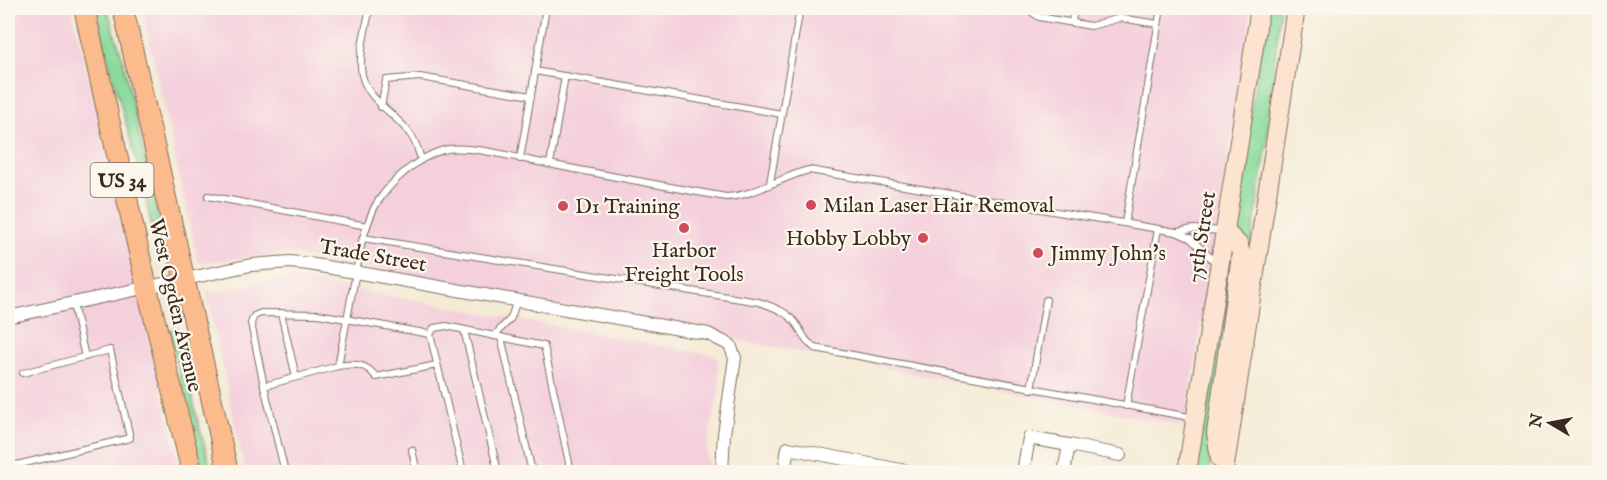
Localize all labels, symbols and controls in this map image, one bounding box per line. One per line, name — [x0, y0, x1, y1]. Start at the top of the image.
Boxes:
road number: US 34 — [90, 163, 154, 197]
street label: 75th Street — [1182, 189, 1223, 285]
place label: Milan Laser Hair Removal — [823, 193, 1054, 220]
place label: D1 Training — [575, 194, 680, 221]
marker: Milan Laser Hair Removal — [804, 198, 818, 212]
marker: D1 Training — [556, 199, 570, 213]
street label: West Ogden Avenue — [141, 216, 208, 395]
marker: Harbor Freight Tools — [677, 221, 691, 235]
place label: Hobby Lobby — [786, 226, 912, 253]
marker: Hobby Lobby — [916, 231, 930, 245]
street label: Trade Street — [317, 234, 428, 279]
place label: Harbor Freight Tools — [624, 238, 744, 289]
place label: Jimmy John's — [1048, 241, 1166, 268]
marker: Jimmy John's — [1031, 246, 1045, 260]
north arrow — [1520, 393, 1580, 453]
text: N — [1526, 412, 1548, 430]

